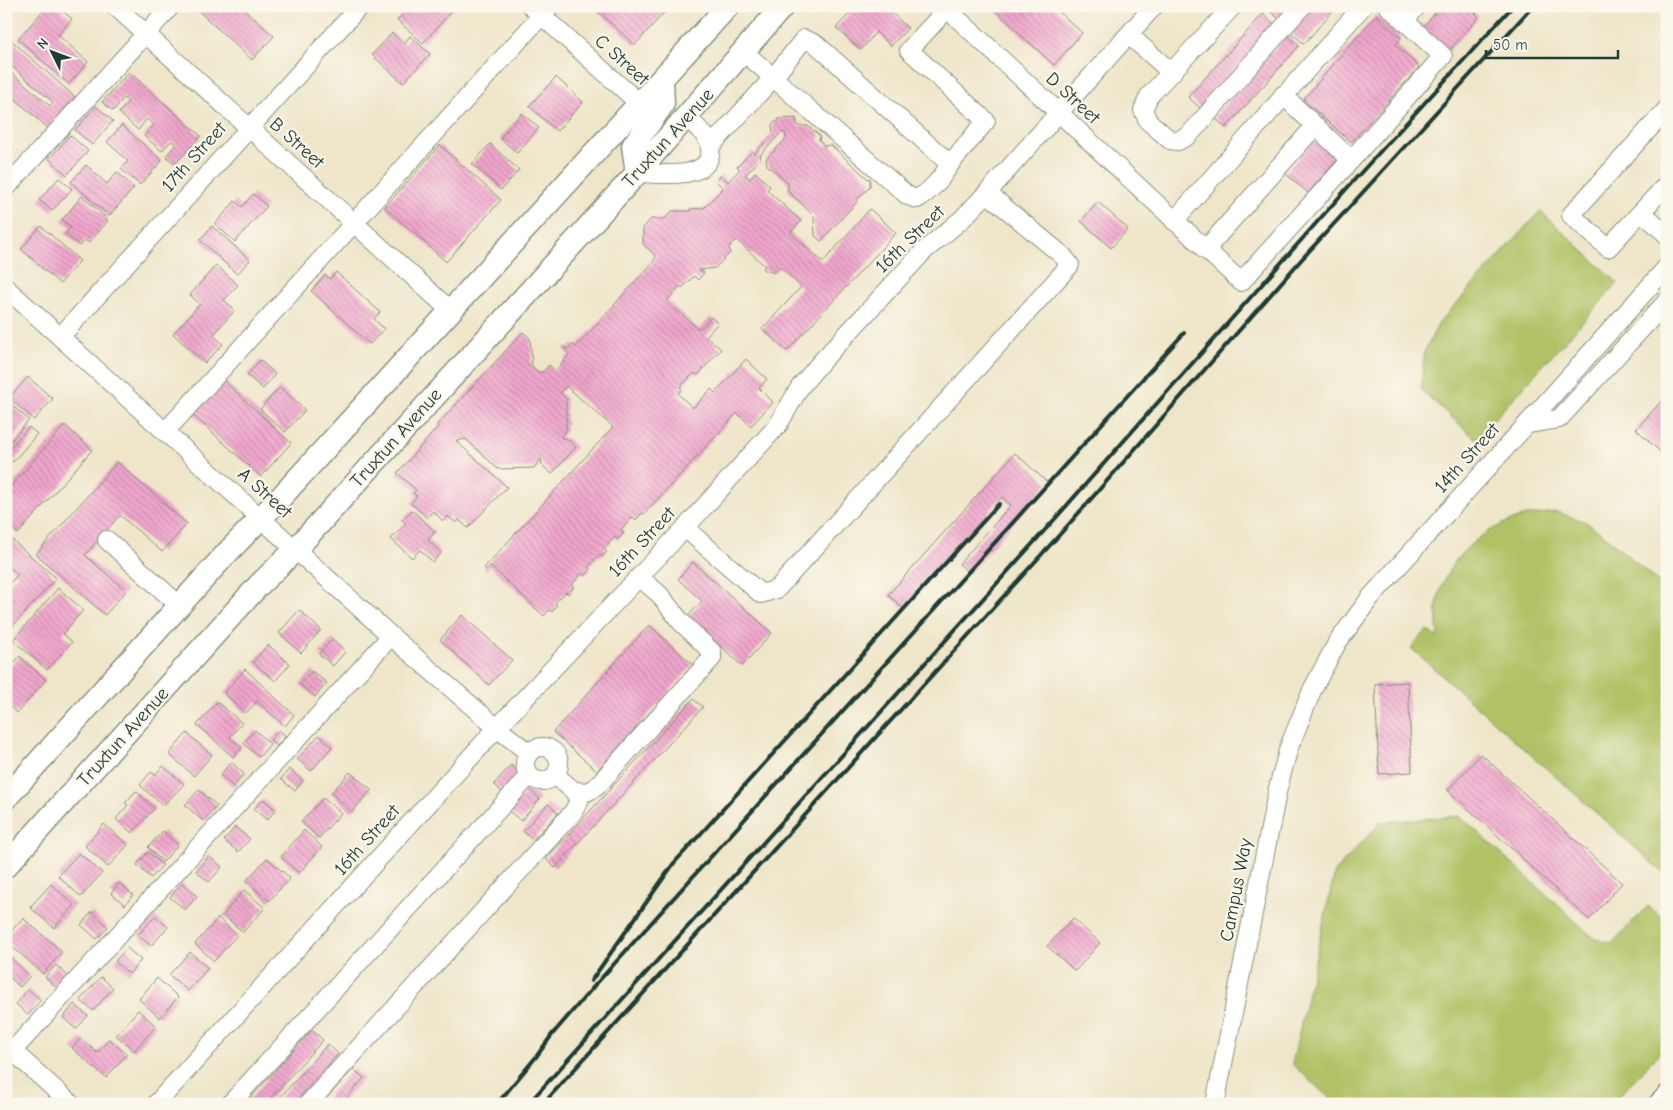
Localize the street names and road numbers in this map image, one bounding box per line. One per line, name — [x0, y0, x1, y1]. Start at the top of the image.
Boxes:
street label: C Street — [590, 30, 654, 90]
street label: D Street — [1041, 67, 1105, 129]
street label: Truxtun Avenue — [618, 84, 718, 192]
street label: B Street — [265, 113, 329, 174]
street label: 17th Street — [157, 117, 231, 196]
street label: 16th Street — [871, 200, 949, 277]
street label: Truxtun Avenue — [346, 384, 446, 492]
street label: 14th Street — [1430, 418, 1504, 497]
street label: A Street — [233, 463, 297, 523]
street label: 16th Street — [604, 502, 680, 581]
street label: Truxtun Avenue — [73, 683, 173, 791]
street label: 16th Street — [330, 800, 405, 880]
street label: Campus Way — [1215, 836, 1257, 943]

